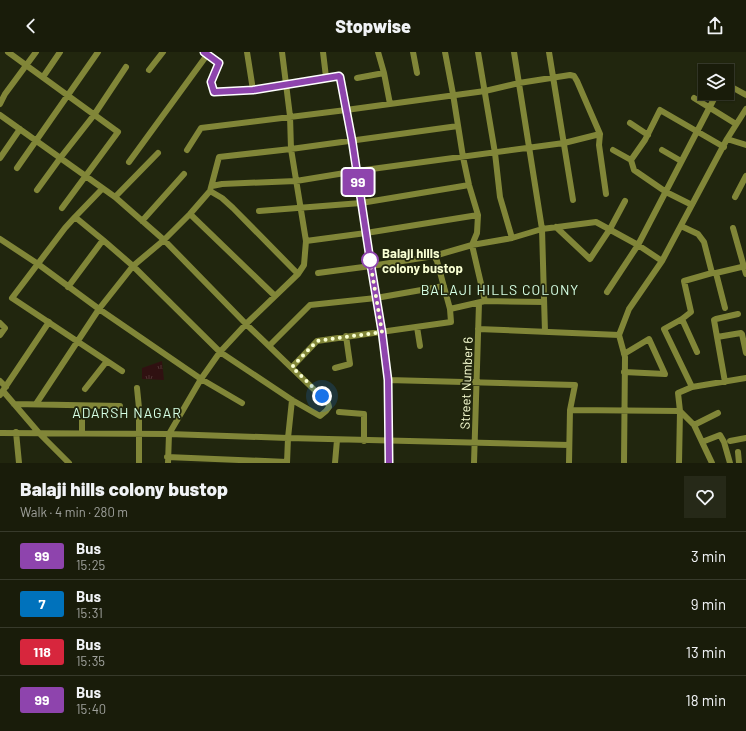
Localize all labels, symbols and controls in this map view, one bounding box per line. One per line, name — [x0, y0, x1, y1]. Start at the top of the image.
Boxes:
icon: back — [20, 15, 42, 37]
text: Stopwise — [335, 15, 411, 37]
icon: share — [704, 15, 726, 37]
map controls — [698, 64, 734, 100]
button: layers — [698, 64, 734, 100]
line badge: 99 — [340, 169, 376, 195]
text: 99 — [351, 173, 365, 190]
place label: Balaji hills colony bustop — [382, 245, 463, 276]
marker: Balaji hills colony bustop — [361, 251, 379, 269]
district label: BALAJI HILLS COLONY — [421, 281, 579, 298]
street label: Street Number 6 — [456, 336, 476, 430]
your location — [312, 386, 332, 406]
district label: ADARSH NAGAR — [72, 404, 182, 421]
button: heart — [684, 476, 726, 518]
text: Balaji hills colony bustop — [20, 477, 228, 500]
text: Walk · 4 min · 280 m — [20, 504, 128, 520]
text: Bus — [76, 539, 101, 557]
text: 99 — [35, 547, 49, 564]
text: 3 min — [691, 547, 726, 565]
text: 15:25 — [76, 557, 105, 573]
text: Bus — [76, 587, 101, 605]
text: 7 — [39, 595, 45, 612]
text: 9 min — [691, 595, 726, 613]
text: 15:31 — [76, 605, 103, 621]
text: Bus — [76, 635, 101, 653]
text: 118 — [33, 643, 51, 660]
text: 13 min — [686, 643, 726, 661]
text: 15:35 — [76, 653, 105, 669]
text: Bus — [76, 683, 101, 701]
text: 99 — [35, 691, 49, 708]
text: 18 min — [686, 691, 726, 709]
text: 15:40 — [76, 701, 106, 717]

